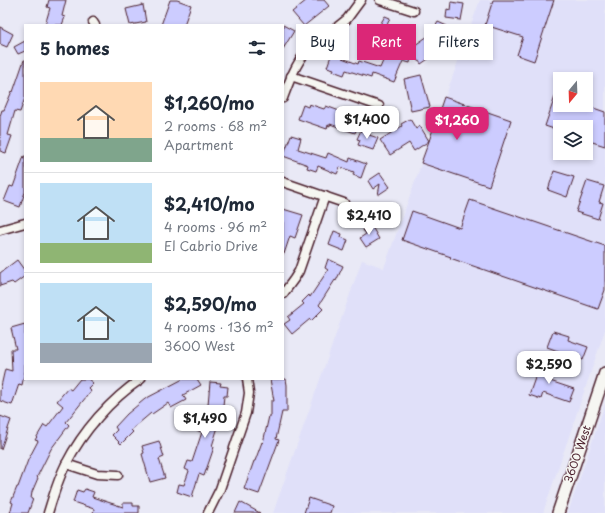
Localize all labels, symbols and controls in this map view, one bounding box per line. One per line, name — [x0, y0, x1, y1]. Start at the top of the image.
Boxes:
chip: Buy — [296, 24, 349, 60]
chip: Rent — [357, 24, 416, 60]
chip: Filters — [424, 24, 493, 60]
text: 5 homes — [40, 35, 110, 61]
icon: filters — [246, 37, 268, 59]
north arrow — [553, 72, 593, 112]
map controls — [553, 72, 593, 160]
text: $1,260/mo — [164, 90, 254, 116]
icon: home — [72, 98, 120, 146]
pin: $1,400 — [334, 106, 400, 140]
pin: $1,260 — [424, 107, 490, 141]
text: $1,400 — [344, 109, 390, 128]
text: $1,260 — [435, 110, 479, 129]
text: 2 rooms · 68 m² — [164, 116, 267, 135]
button: layers — [553, 120, 593, 160]
text: Apartment — [164, 135, 233, 154]
text: $2,410/mo — [164, 191, 255, 217]
icon: home — [72, 199, 120, 247]
pin: $2,410 — [336, 202, 402, 236]
text: $2,410 — [347, 205, 391, 224]
text: 4 rooms · 96 m² — [164, 217, 267, 236]
text: El Cabrio Drive — [164, 236, 258, 255]
text: $2,590/mo — [164, 291, 256, 317]
icon: home — [72, 299, 120, 347]
text: 4 rooms · 136 m² — [164, 317, 274, 336]
text: 3600 West — [164, 336, 235, 355]
pin: $2,590 — [516, 351, 582, 385]
text: $2,590 — [526, 354, 572, 373]
pin: $1,490 — [172, 405, 238, 439]
text: $1,490 — [183, 408, 227, 427]
street label: 3600 West — [559, 422, 595, 485]

